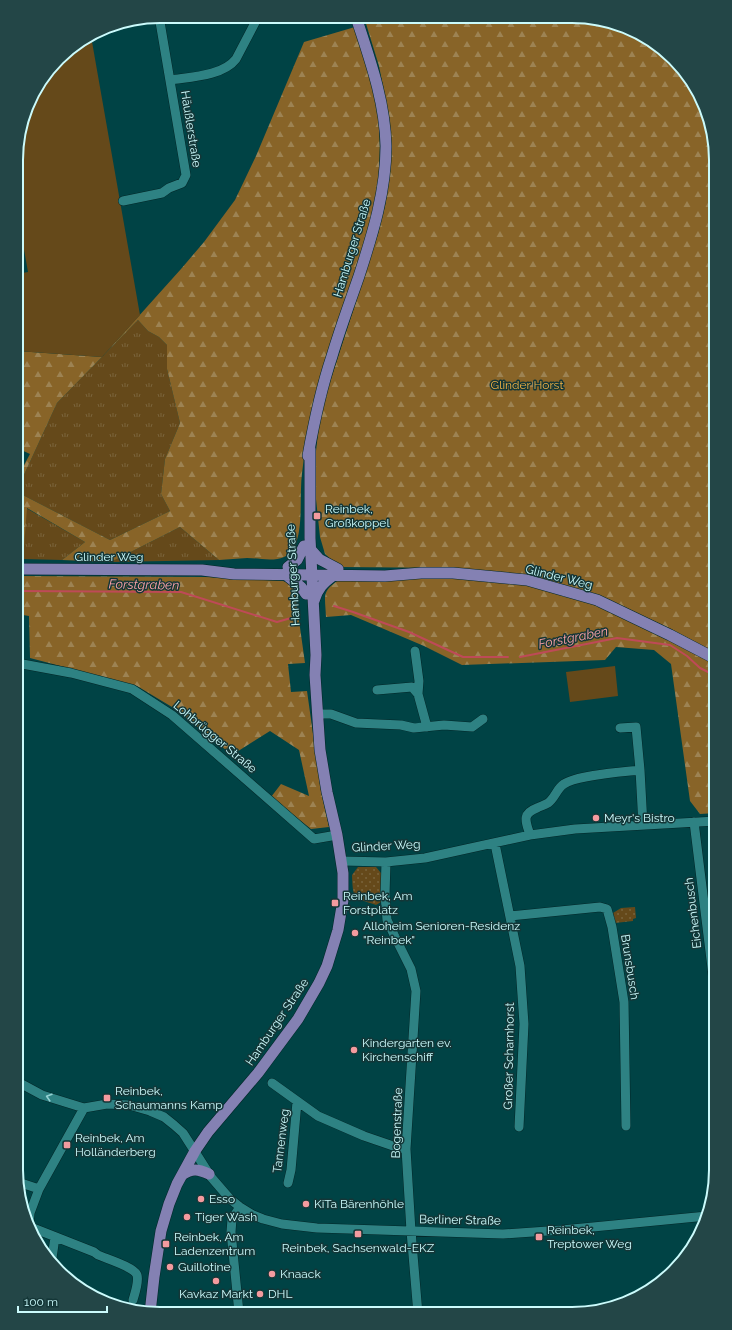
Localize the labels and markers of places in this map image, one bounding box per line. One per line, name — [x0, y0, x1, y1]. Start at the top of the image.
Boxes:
place label: Reinbek, Großkoppel — [325, 502, 390, 530]
marker: Reinbek, Großkoppel — [312, 511, 322, 521]
place label: Meyr's Bistro — [604, 811, 675, 825]
marker: Meyr's Bistro — [591, 813, 601, 823]
place label: Reinbek, Am Forstplatz — [343, 889, 413, 917]
marker: Reinbek, Am Forstplatz — [330, 898, 340, 908]
place label: Alloheim Senioren-Residenz "Reinbek" — [363, 919, 520, 947]
marker: Alloheim Senioren-Residenz "Reinbek" — [350, 928, 360, 938]
place label: Kindergarten ev. Kirchenschiff — [362, 1036, 452, 1064]
marker: Kindergarten ev. Kirchenschiff — [349, 1045, 359, 1055]
place label: Reinbek, Schaumanns Kamp — [115, 1084, 223, 1112]
marker: Reinbek, Schaumanns Kamp — [102, 1093, 112, 1103]
place label: Reinbek, Am Holländerberg — [75, 1131, 156, 1159]
marker: Reinbek, Am Holländerberg — [62, 1140, 72, 1150]
place label: Esso — [209, 1192, 235, 1206]
marker: Esso — [196, 1194, 206, 1204]
place label: KiTa Bärenhöhle — [314, 1197, 404, 1211]
marker: KiTa Bärenhöhle — [301, 1199, 311, 1209]
place label: Tiger Wash — [195, 1210, 257, 1224]
marker: Tiger Wash — [182, 1212, 192, 1222]
place label: Reinbek, Treptower Weg — [547, 1223, 632, 1251]
marker: Reinbek, Sachsenwald-EKZ — [353, 1229, 363, 1239]
place label: Reinbek, Am Ladenzentrum — [174, 1230, 255, 1258]
marker: Reinbek, Treptower Weg — [534, 1232, 544, 1242]
marker: Reinbek, Am Ladenzentrum — [161, 1239, 171, 1249]
place label: Reinbek, Sachsenwald-EKZ — [282, 1241, 435, 1255]
place label: Guillotine — [178, 1260, 231, 1274]
marker: Guillotine — [165, 1262, 175, 1272]
place label: Knaack — [280, 1267, 321, 1281]
marker: Knaack — [267, 1269, 277, 1279]
marker: Kavkaz Markt — [211, 1276, 221, 1286]
place label: Kavkaz Markt — [179, 1287, 253, 1301]
place label: DHL — [268, 1287, 292, 1301]
marker: DHL — [255, 1289, 265, 1299]

